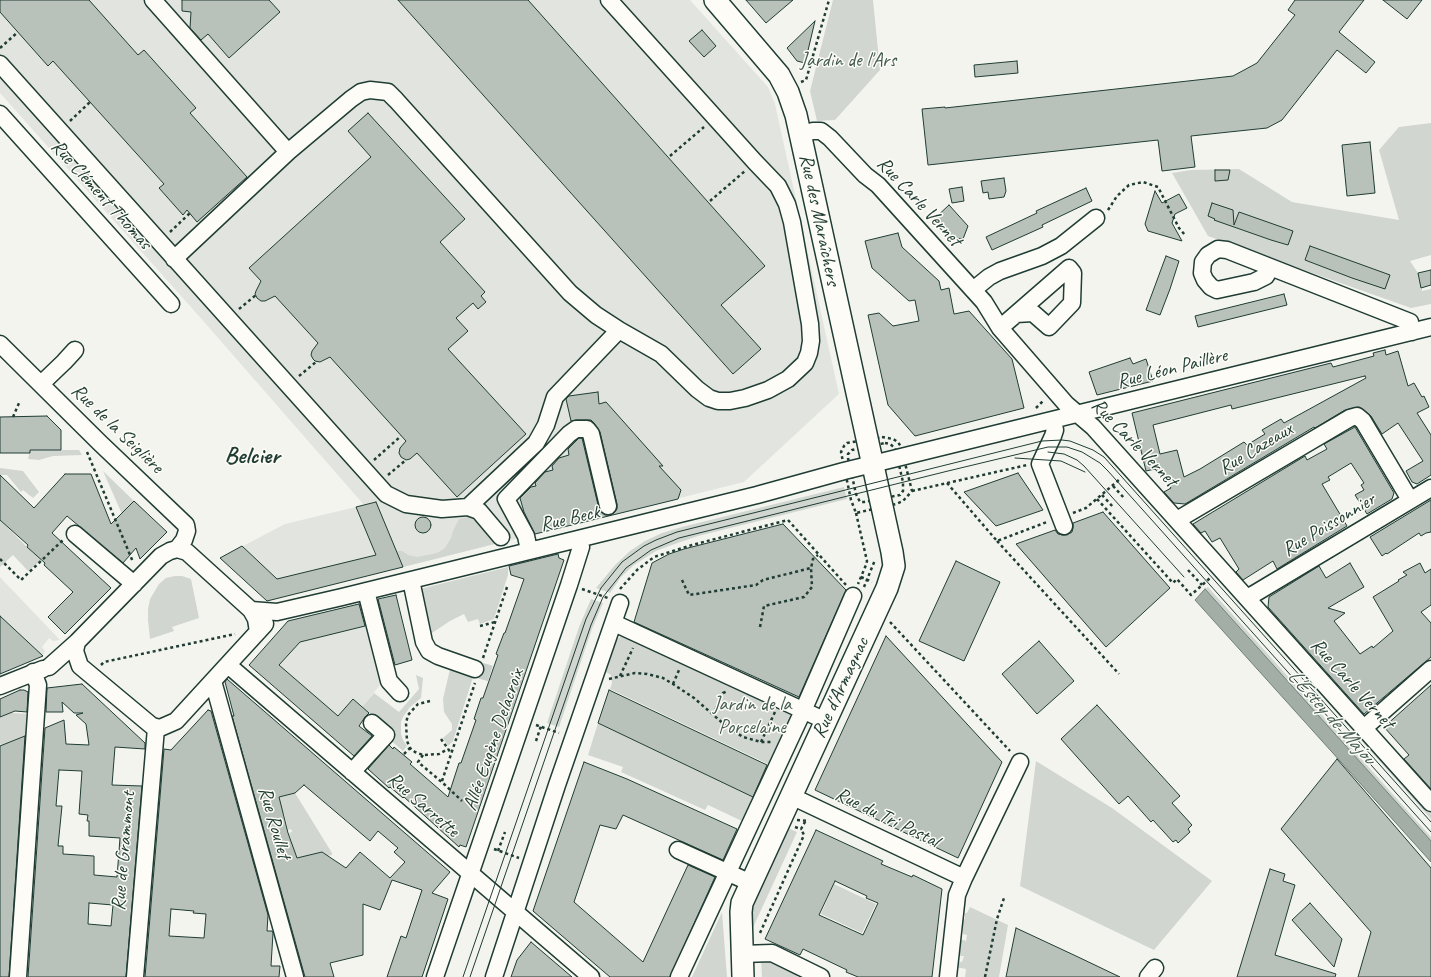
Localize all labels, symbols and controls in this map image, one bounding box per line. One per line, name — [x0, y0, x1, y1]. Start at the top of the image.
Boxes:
park label: Jardin de l'Ars — [800, 49, 896, 73]
street label: Rue Clément Thomas — [45, 135, 157, 255]
street label: Rue des Maraîchers — [793, 152, 845, 288]
street label: Rue Carle Vernet — [871, 152, 967, 252]
street label: Rue Léon Paillère — [1114, 344, 1230, 394]
street label: Rue de la Seiglière — [66, 379, 168, 479]
street label: Rue Carle Vernet — [1086, 394, 1182, 492]
street label: Rue Cazeaux — [1215, 418, 1297, 480]
district label: Belcier — [224, 443, 280, 471]
street label: Rue Poissonnier — [1278, 488, 1380, 562]
street label: Rue Beck — [538, 501, 602, 537]
street label: Rue d'Armagnac — [807, 634, 875, 742]
street label: Rue Carle Vernet — [1305, 634, 1399, 734]
water label: L'Estey de Majou — [1282, 664, 1380, 770]
street label: Allée Eugène Delacroix — [459, 666, 529, 814]
park label: Jardin de la Porcelaine — [713, 693, 791, 740]
street label: Rue Sarrette — [382, 767, 464, 843]
street label: Rue du Tri Postal — [831, 782, 943, 854]
street label: Rue Roullet — [252, 784, 296, 862]
street label: Rue de Grammont — [107, 790, 141, 912]

